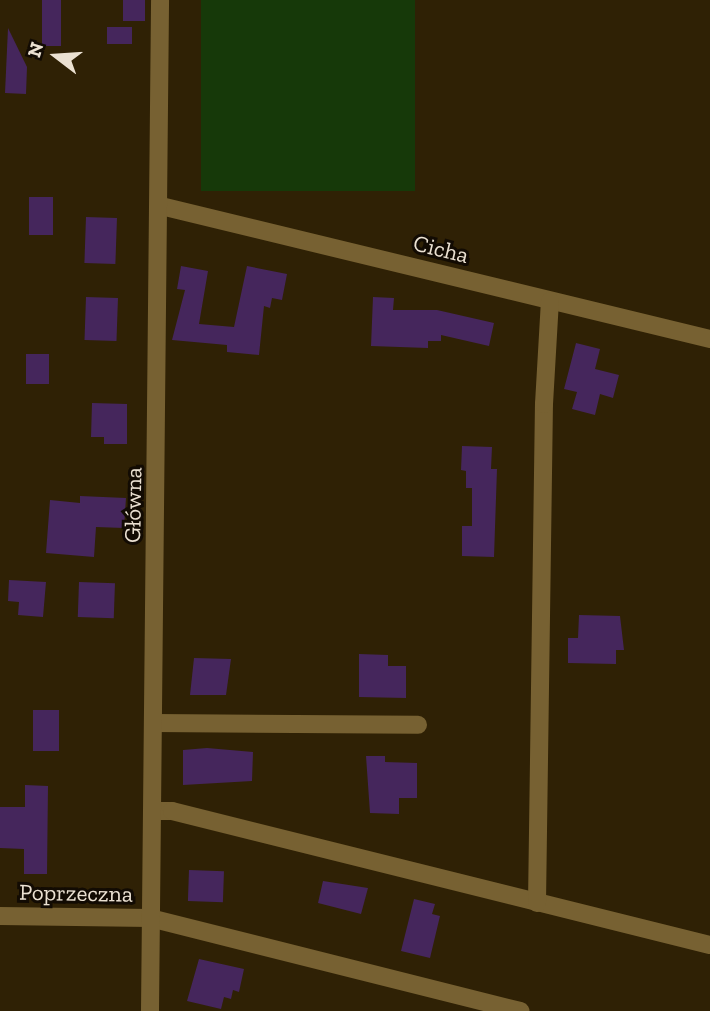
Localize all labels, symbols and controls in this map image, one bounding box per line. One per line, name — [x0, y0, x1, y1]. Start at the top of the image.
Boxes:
north arrow — [21, 21, 91, 91]
text: N — [22, 39, 49, 60]
street label: Cicha — [411, 229, 471, 269]
street label: Główna — [119, 467, 147, 543]
street label: Poprzeczna — [19, 878, 133, 908]

